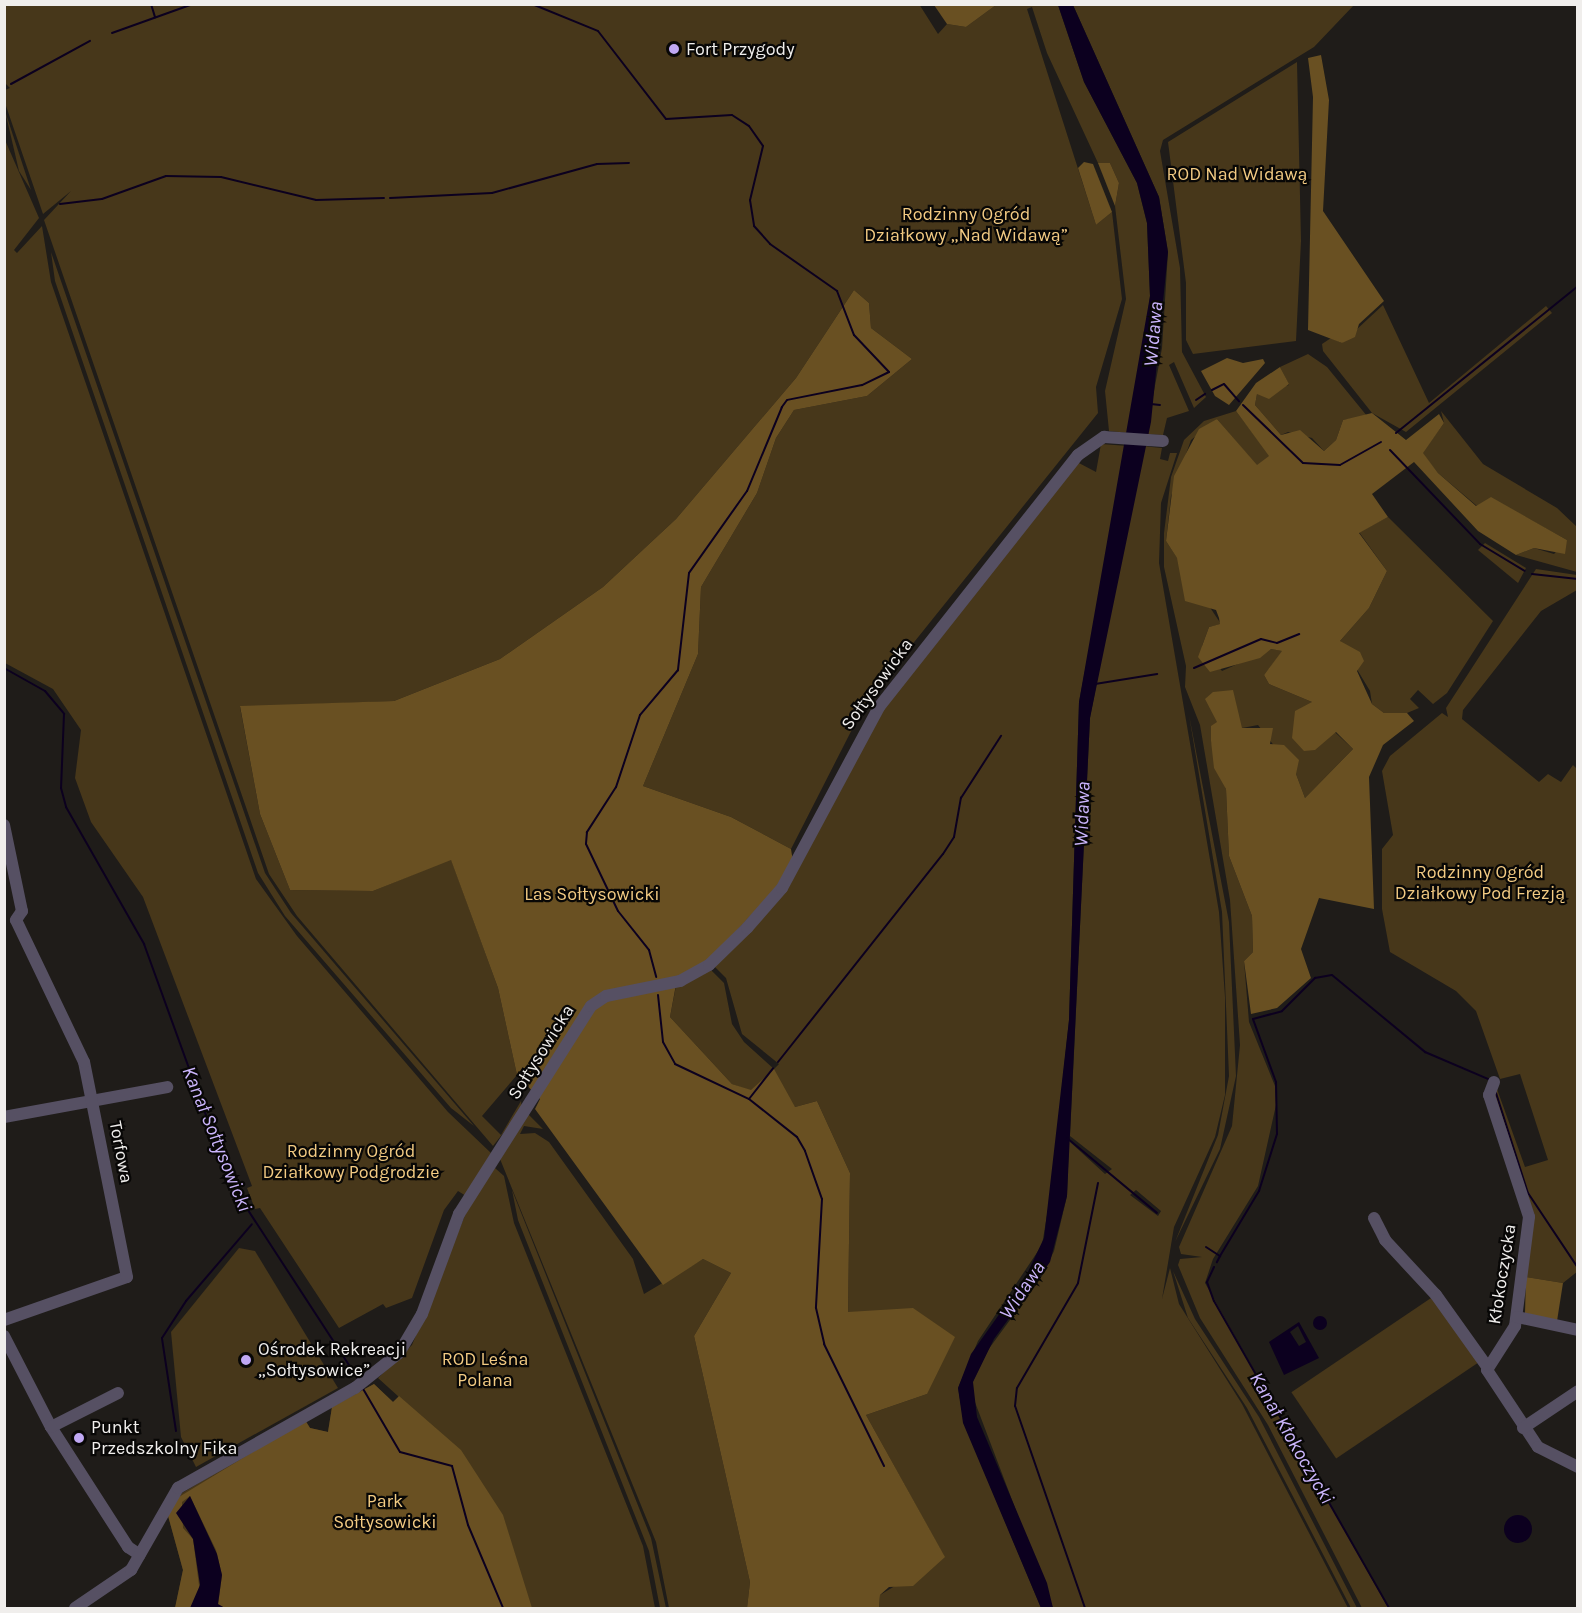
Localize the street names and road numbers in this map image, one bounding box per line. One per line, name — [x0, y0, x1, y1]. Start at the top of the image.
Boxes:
street label: Sołtysowicka — [837, 634, 917, 734]
street label: Sołtysowicka — [503, 1001, 579, 1103]
street label: Torfowa — [104, 1119, 138, 1185]
street label: Kłokoczycka — [1483, 1222, 1521, 1326]

